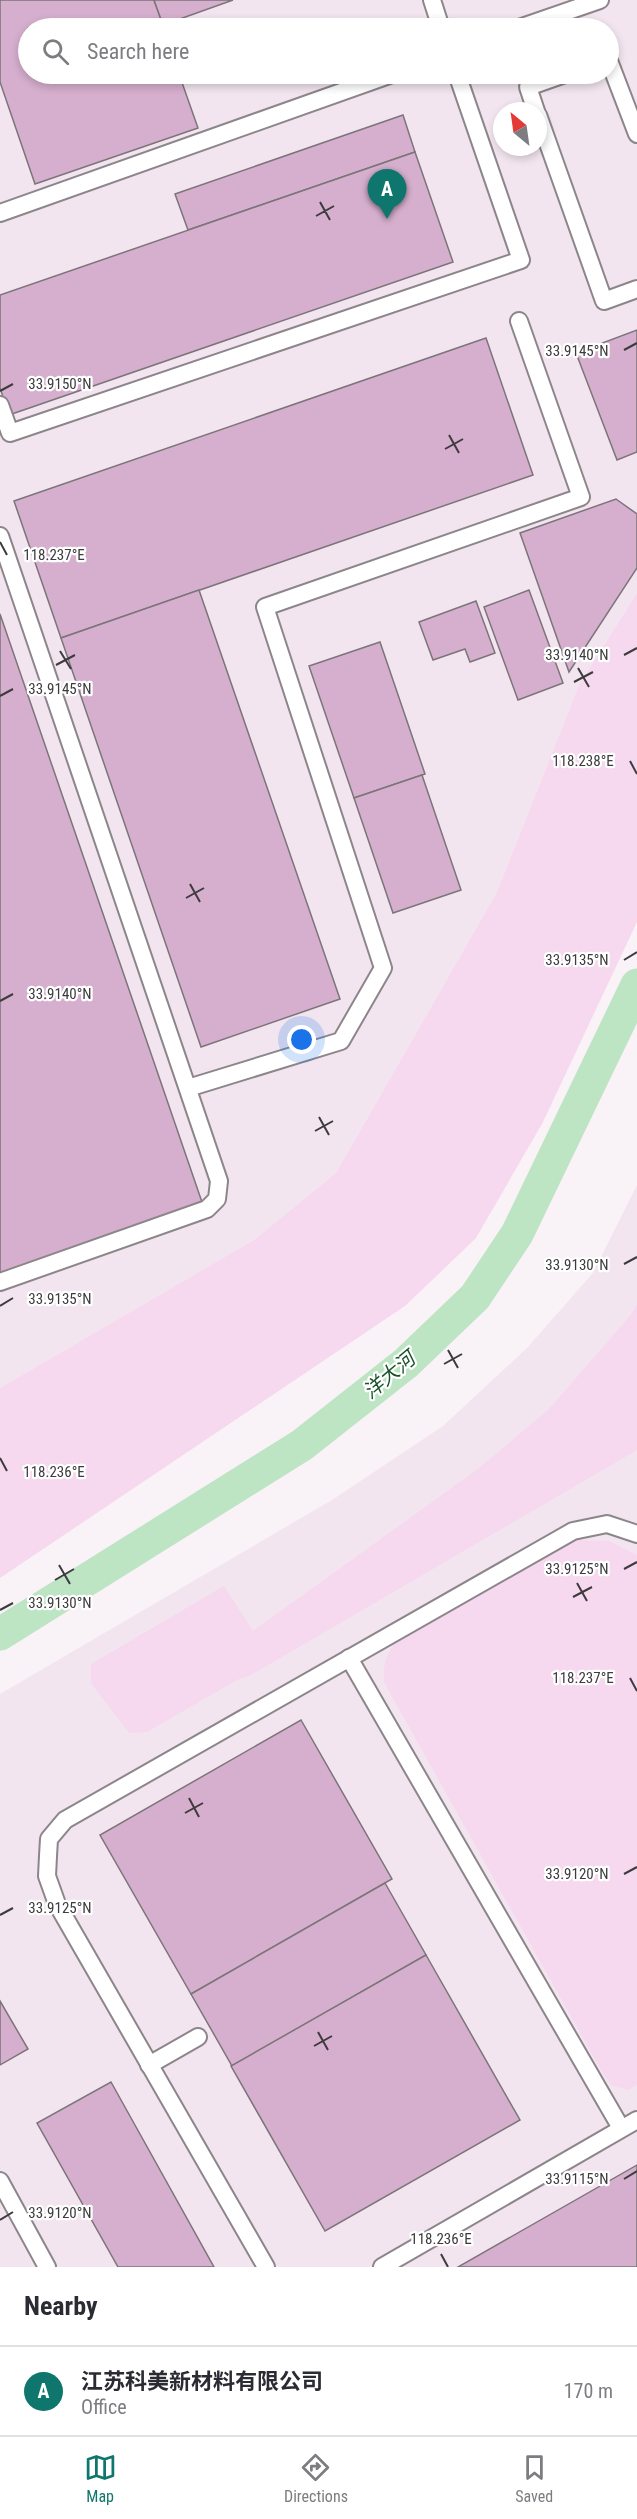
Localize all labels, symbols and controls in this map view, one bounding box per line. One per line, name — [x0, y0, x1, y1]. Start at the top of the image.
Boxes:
search box — [18, 18, 619, 84]
icon: search — [39, 35, 72, 68]
text: Search here — [87, 39, 189, 64]
north arrow — [493, 102, 547, 156]
pin: A — [368, 170, 406, 219]
text: 33.9145°N — [545, 342, 609, 360]
text: 33.9150°N — [28, 375, 92, 393]
text: 118.237°E — [23, 546, 85, 564]
text: 33.9140°N — [545, 646, 609, 664]
text: 33.9145°N — [28, 680, 92, 698]
text: 118.238°E — [552, 752, 614, 770]
text: 33.9135°N — [545, 951, 609, 969]
text: 33.9140°N — [28, 985, 92, 1003]
your location — [287, 1025, 316, 1054]
text: 33.9130°N — [545, 1256, 609, 1274]
text: 33.9135°N — [28, 1290, 92, 1308]
water label: 洋大河 — [358, 1344, 423, 1403]
text: 118.236°E — [23, 1463, 85, 1481]
text: 33.9125°N — [545, 1560, 609, 1578]
text: 33.9130°N — [28, 1594, 92, 1612]
text: 118.237°E — [552, 1669, 614, 1687]
text: 33.9120°N — [545, 1865, 609, 1883]
text: 33.9125°N — [28, 1899, 92, 1917]
text: 33.9115°N — [545, 2170, 609, 2188]
text: 33.9120°N — [28, 2204, 92, 2222]
text: 118.236°E — [410, 2230, 472, 2248]
text: Nearby — [24, 2291, 98, 2321]
text: 江苏科美新材料有限公司 — [81, 2369, 323, 2394]
text: A — [38, 2379, 49, 2403]
text: 170 m — [564, 2379, 613, 2403]
text: Office — [81, 2395, 127, 2419]
tab: Map — [84, 2451, 117, 2506]
tab: Directions — [284, 2451, 348, 2506]
tab: Saved — [515, 2451, 553, 2506]

